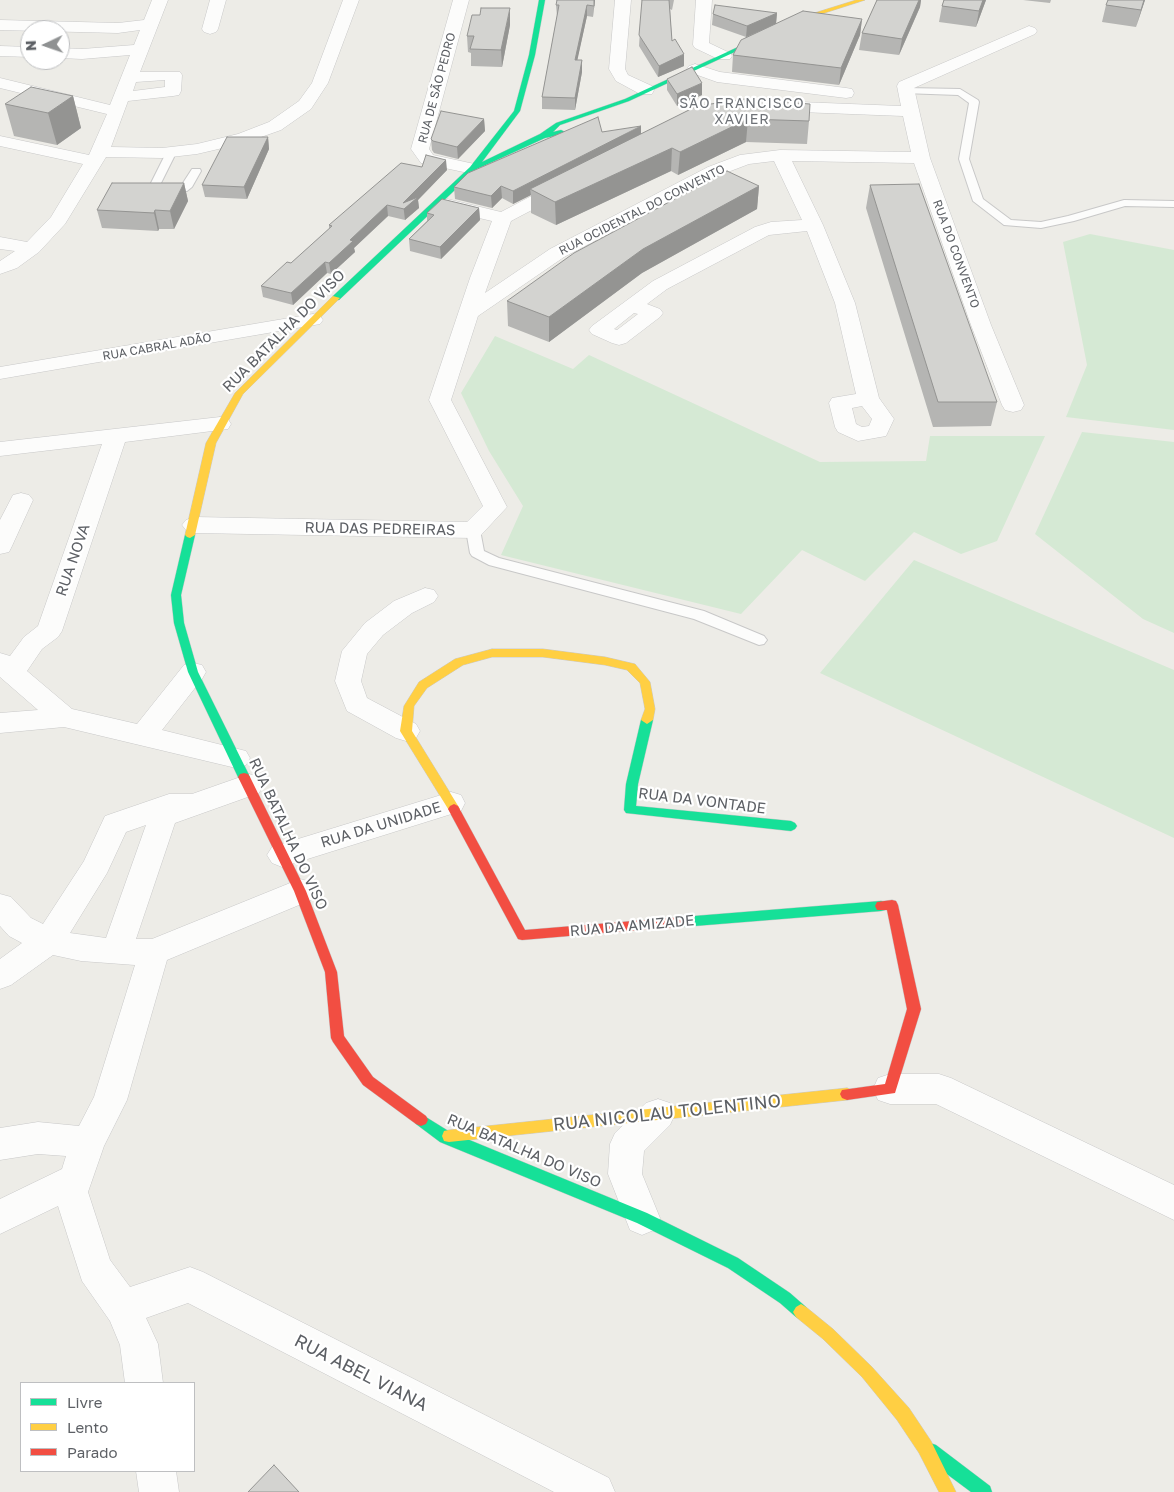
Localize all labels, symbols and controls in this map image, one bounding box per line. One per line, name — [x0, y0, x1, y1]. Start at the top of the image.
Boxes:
north arrow — [20, 20, 70, 70]
street label: RUA DE SÃO PEDRO — [415, 31, 459, 145]
text: N — [22, 40, 39, 52]
district label: SÃO FRANCISCO XAVIER — [678, 96, 806, 128]
street label: RUA OCIDENTAL DO CONVENTO — [557, 162, 727, 258]
street label: RUA DO CONVENTO — [930, 198, 982, 310]
street label: RUA BATALHA DO VISO — [219, 266, 349, 396]
street label: RUA CABRAL ADÃO — [101, 330, 213, 364]
street label: RUA DAS PEDREIRAS — [304, 519, 456, 539]
street label: RUA NOVA — [52, 521, 94, 599]
street label: RUA BATALHA DO VISO — [245, 755, 331, 913]
street label: RUA DA VONTADE — [637, 784, 767, 818]
street label: RUA DA UNIDADE — [318, 798, 444, 852]
street label: RUA DA AMIZADE — [569, 912, 695, 940]
street label: RUA NICOLAU TOLENTINO — [552, 1090, 782, 1136]
street label: RUA BATALHA DO VISO — [444, 1110, 604, 1192]
street label: RUA ABEL VIANA — [291, 1330, 431, 1416]
legend — [20, 1382, 195, 1472]
text: Livre — [67, 1393, 102, 1411]
text: Lento — [67, 1418, 108, 1436]
text: Parado — [67, 1443, 118, 1461]

